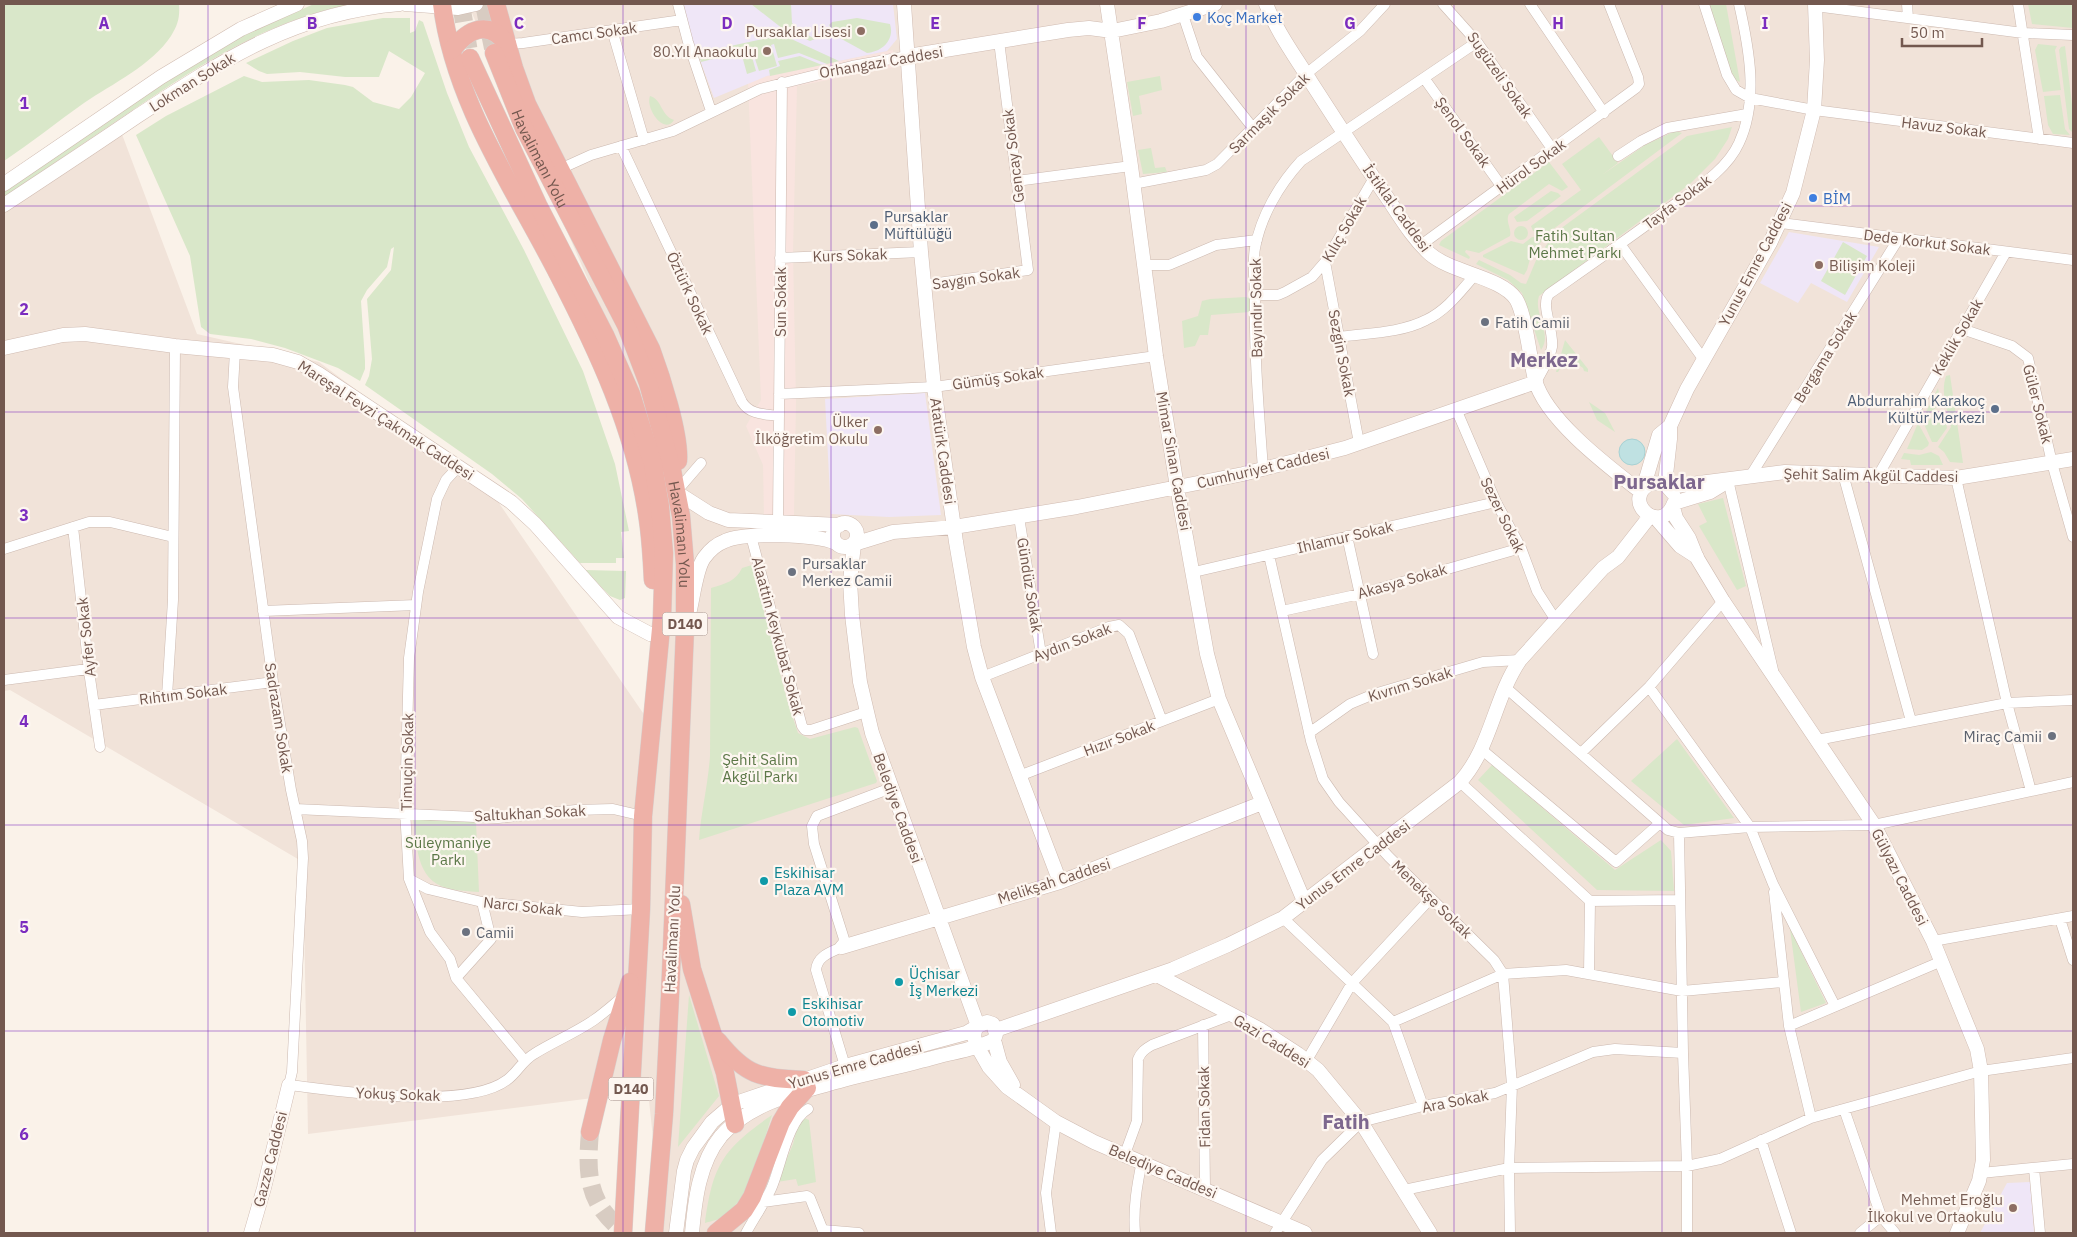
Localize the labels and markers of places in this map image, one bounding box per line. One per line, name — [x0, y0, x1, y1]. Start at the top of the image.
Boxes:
place label: Koç Market — [1207, 8, 1282, 27]
marker: Koç Market — [1191, 11, 1203, 23]
place label: Pursaklar Lisesi — [746, 22, 851, 41]
marker: Pursaklar Lisesi — [855, 25, 867, 37]
place label: 80.Yıl Anaokulu — [653, 42, 757, 61]
marker: 80.Yıl Anaokulu — [761, 45, 773, 57]
place label: BİM — [1823, 189, 1851, 208]
marker: BİM — [1807, 192, 1819, 204]
place label: Pursaklar Müftülüğü — [884, 207, 952, 243]
marker: Pursaklar Müftülüğü — [868, 219, 880, 231]
place label: Bilişim Koleji — [1829, 256, 1915, 275]
marker: Bilişim Koleji — [1813, 259, 1825, 271]
place label: Fatih Camii — [1495, 313, 1570, 332]
marker: Fatih Camii — [1479, 316, 1491, 328]
place label: Abdurrahim Karakoç Kültür Merkezi — [1847, 391, 1985, 427]
marker: Abdurrahim Karakoç Kültür Merkezi — [1989, 403, 2001, 415]
place label: Ülker İlköğretim Okulu — [755, 412, 868, 448]
marker: Ülker İlköğretim Okulu — [872, 424, 884, 436]
place label: Pursaklar Merkez Camii — [802, 554, 892, 590]
marker: Pursaklar Merkez Camii — [786, 566, 798, 578]
place label: Miraç Camii — [1964, 727, 2042, 746]
marker: Miraç Camii — [2046, 730, 2058, 742]
place label: Eskihisar Plaza AVM — [774, 863, 844, 899]
marker: Eskihisar Plaza AVM — [758, 875, 770, 887]
place label: Camii — [476, 923, 514, 942]
marker: Camii — [460, 926, 472, 938]
place label: Üçhisar İş Merkezi — [909, 964, 978, 1000]
marker: Üçhisar İş Merkezi — [893, 976, 905, 988]
place label: Eskihisar Otomotiv — [802, 994, 865, 1030]
marker: Eskihisar Otomotiv — [786, 1006, 798, 1018]
place label: Mehmet Eroğlu İlkokul ve Ortaokulu — [1867, 1190, 2003, 1226]
marker: Mehmet Eroğlu İlkokul ve Ortaokulu — [2007, 1202, 2019, 1214]

